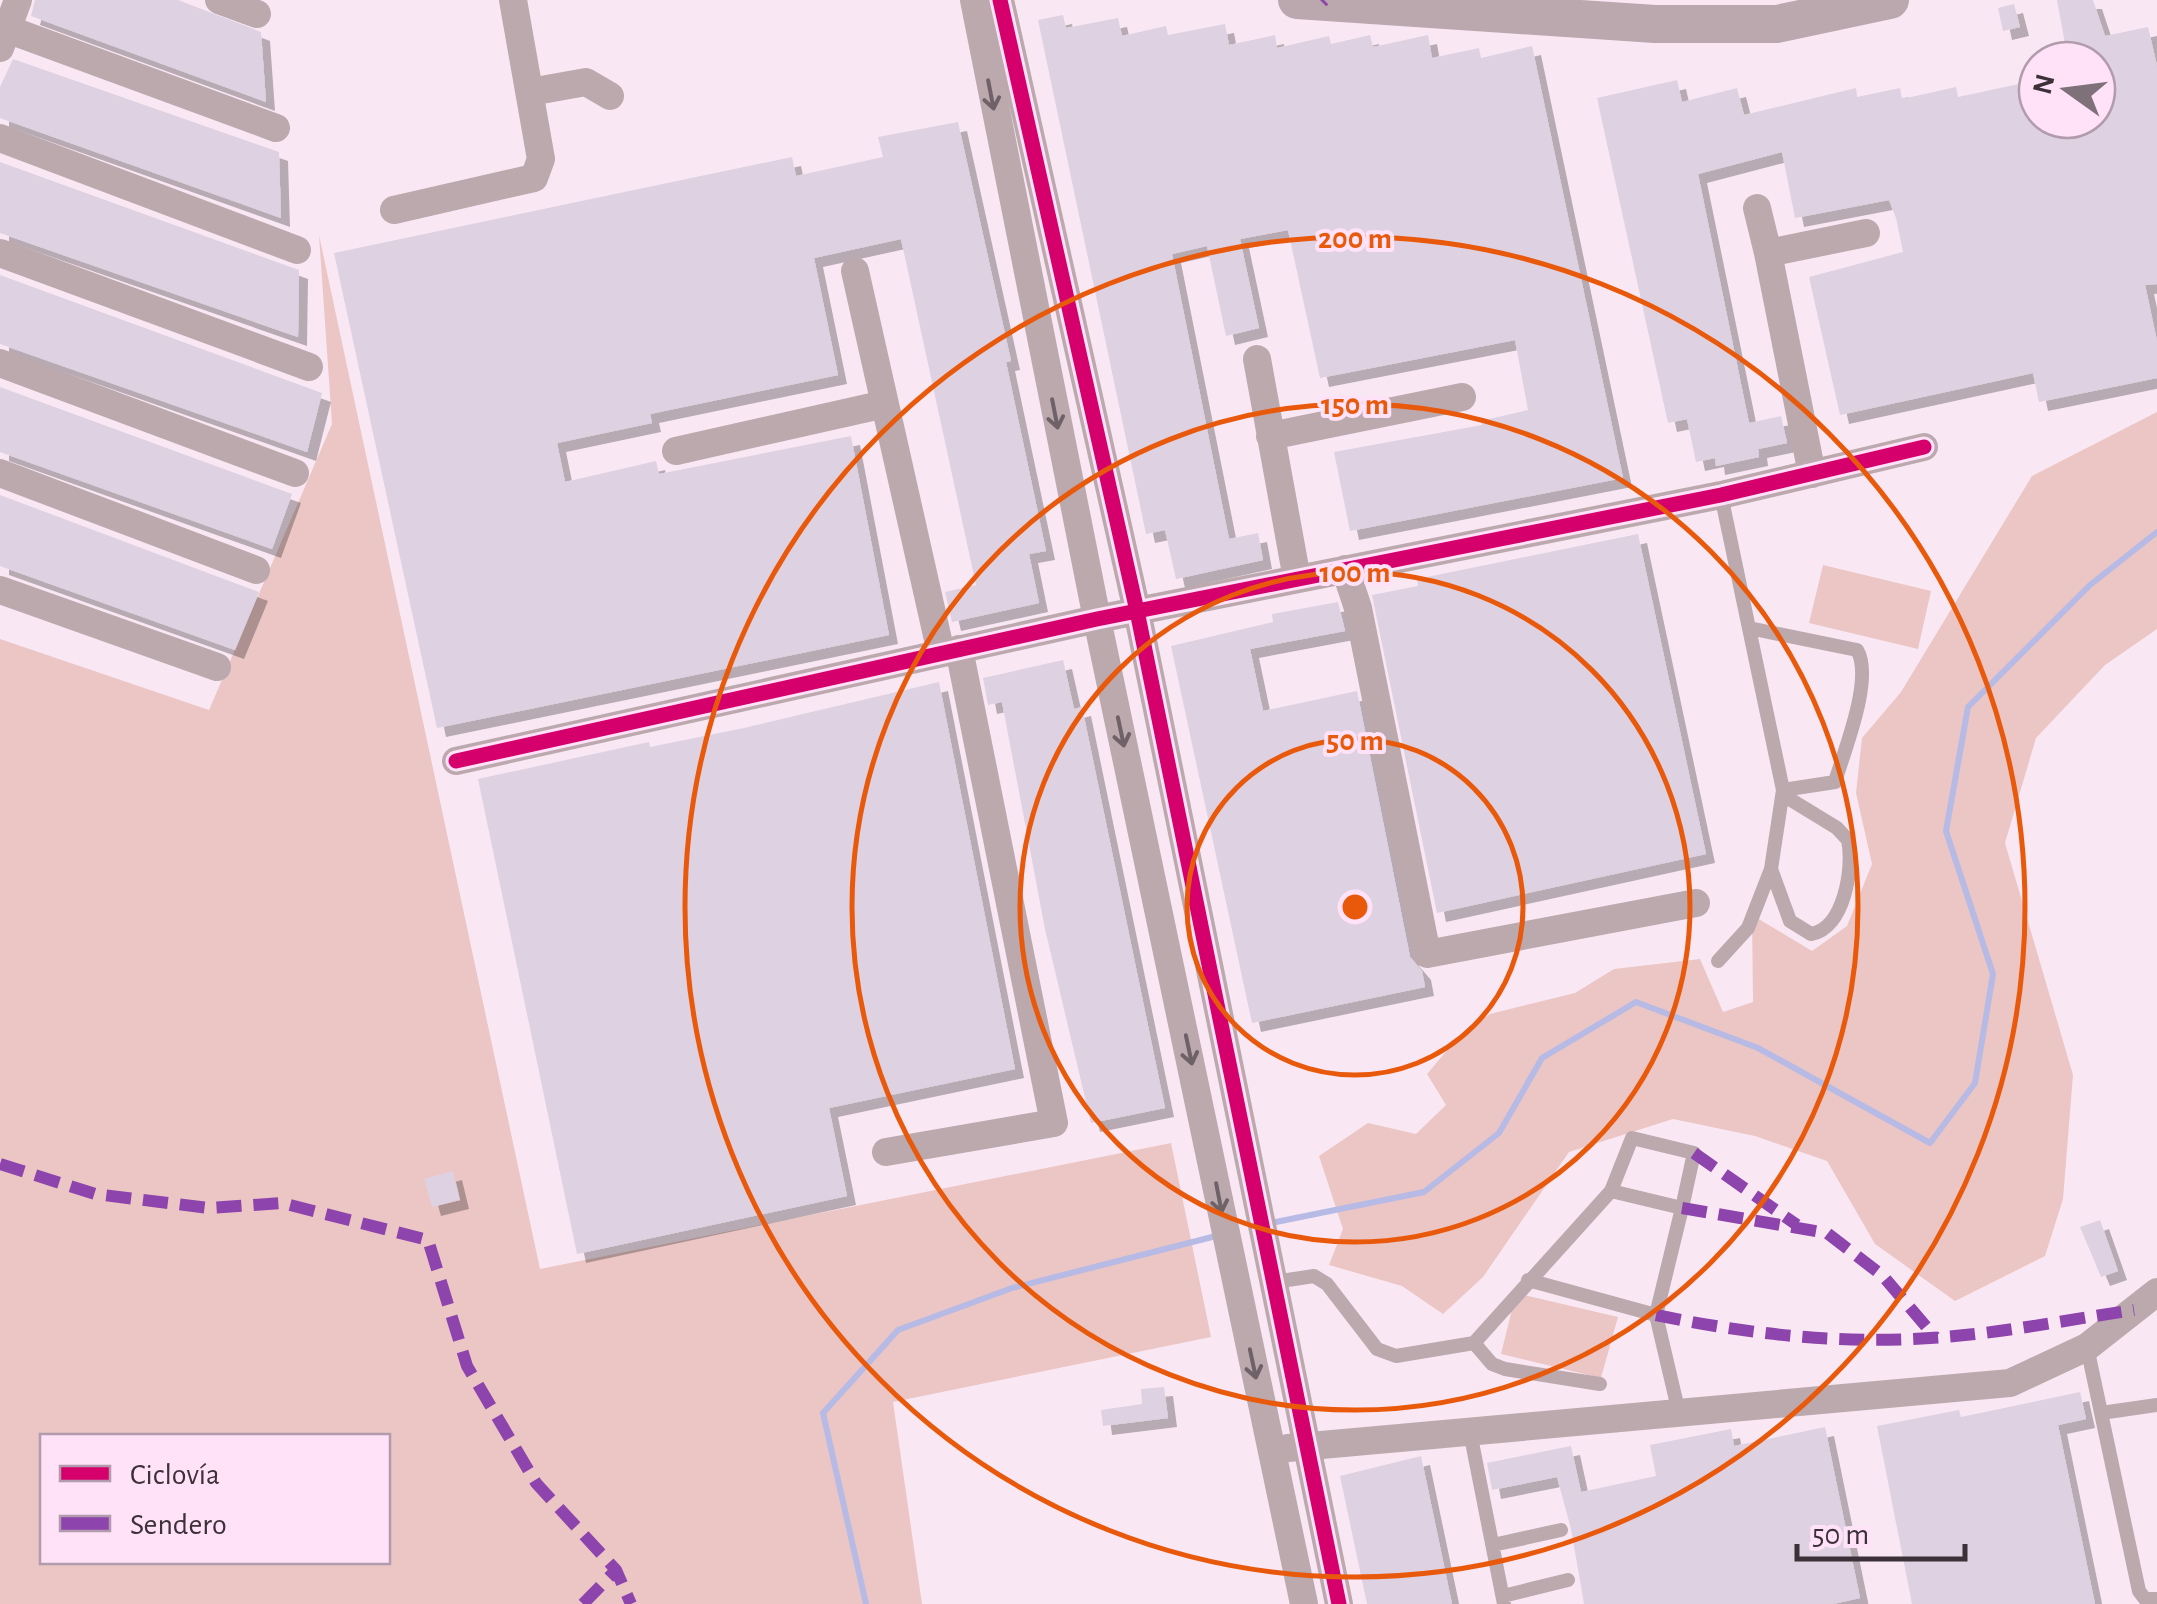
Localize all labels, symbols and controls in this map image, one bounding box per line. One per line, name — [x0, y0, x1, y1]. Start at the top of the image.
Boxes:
north arrow — [2017, 40, 2117, 140]
text: N — [2029, 72, 2061, 97]
one-way arrow — [983, 79, 1002, 111]
text: 200 m — [1318, 224, 1392, 254]
text: 150 m — [1321, 390, 1389, 420]
one-way arrow — [1047, 397, 1066, 429]
text: 100 m — [1320, 558, 1390, 588]
one-way arrow — [1113, 715, 1131, 747]
text: 50 m — [1326, 726, 1384, 756]
centre of rings — [1337, 889, 1373, 925]
one-way arrow — [1180, 1033, 1199, 1065]
one-way arrow — [1210, 1181, 1229, 1214]
one-way arrow — [1245, 1347, 1264, 1379]
legend — [40, 1434, 390, 1564]
text: Ciclovía — [130, 1460, 220, 1490]
scale bar — [1797, 1499, 1964, 1561]
text: Sendero — [130, 1510, 227, 1540]
text: 50 m — [1812, 1520, 1869, 1550]

